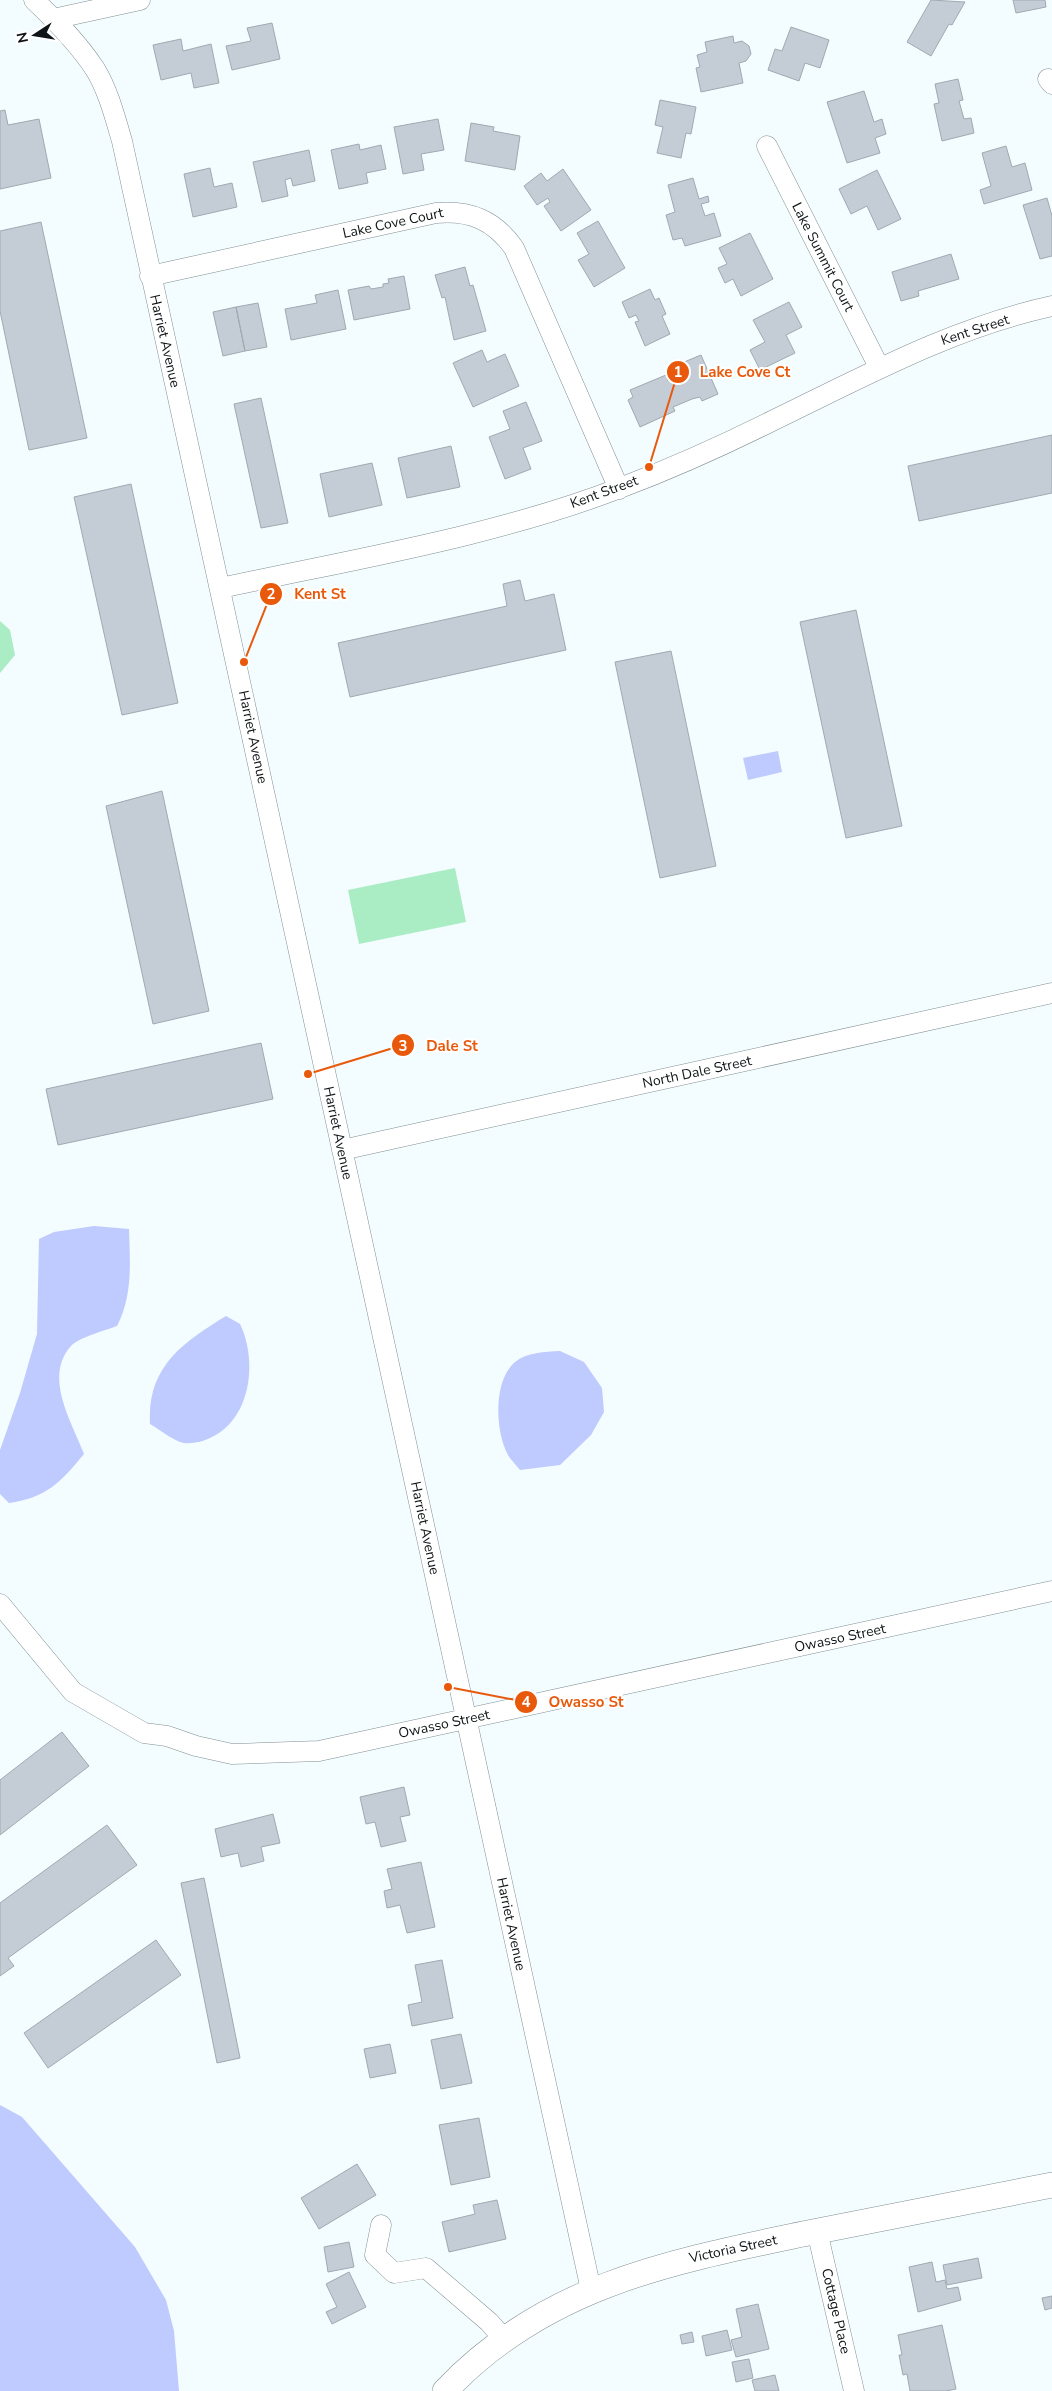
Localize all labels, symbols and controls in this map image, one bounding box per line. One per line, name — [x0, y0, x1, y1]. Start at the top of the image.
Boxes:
north arrow — [10, 10, 60, 60]
text: N — [12, 30, 33, 45]
street label: Lake Summit Court — [787, 199, 859, 315]
street label: Lake Cove Court — [341, 203, 445, 243]
street label: Harriet Avenue — [145, 293, 185, 389]
street label: Kent Street — [938, 310, 1012, 350]
callout: Lake Cove Ct — [665, 357, 800, 387]
text: 1 — [673, 362, 683, 382]
text: Lake Cove Ct — [700, 362, 790, 382]
street label: Kent Street — [568, 471, 641, 513]
callout: Kent St — [259, 579, 355, 609]
text: 2 — [266, 584, 276, 604]
text: Kent St — [294, 584, 346, 604]
street label: Harriet Avenue — [234, 689, 272, 785]
callout: Dale St — [391, 1030, 488, 1060]
text: 3 — [398, 1036, 408, 1056]
text: Dale St — [426, 1036, 478, 1056]
street label: North Dale Street — [641, 1051, 753, 1093]
street label: Harriet Avenue — [319, 1085, 357, 1181]
street label: Harriet Avenue — [406, 1480, 444, 1576]
street label: Owasso Street — [793, 1619, 887, 1657]
callout: Owasso St — [513, 1687, 633, 1717]
text: 4 — [521, 1692, 531, 1712]
text: Owasso St — [548, 1692, 624, 1712]
street label: Owasso Street — [397, 1705, 491, 1743]
street label: Harriet Avenue — [492, 1876, 530, 1972]
street label: Victoria Street — [686, 2230, 779, 2268]
street label: Cottage Place — [817, 2266, 855, 2356]

